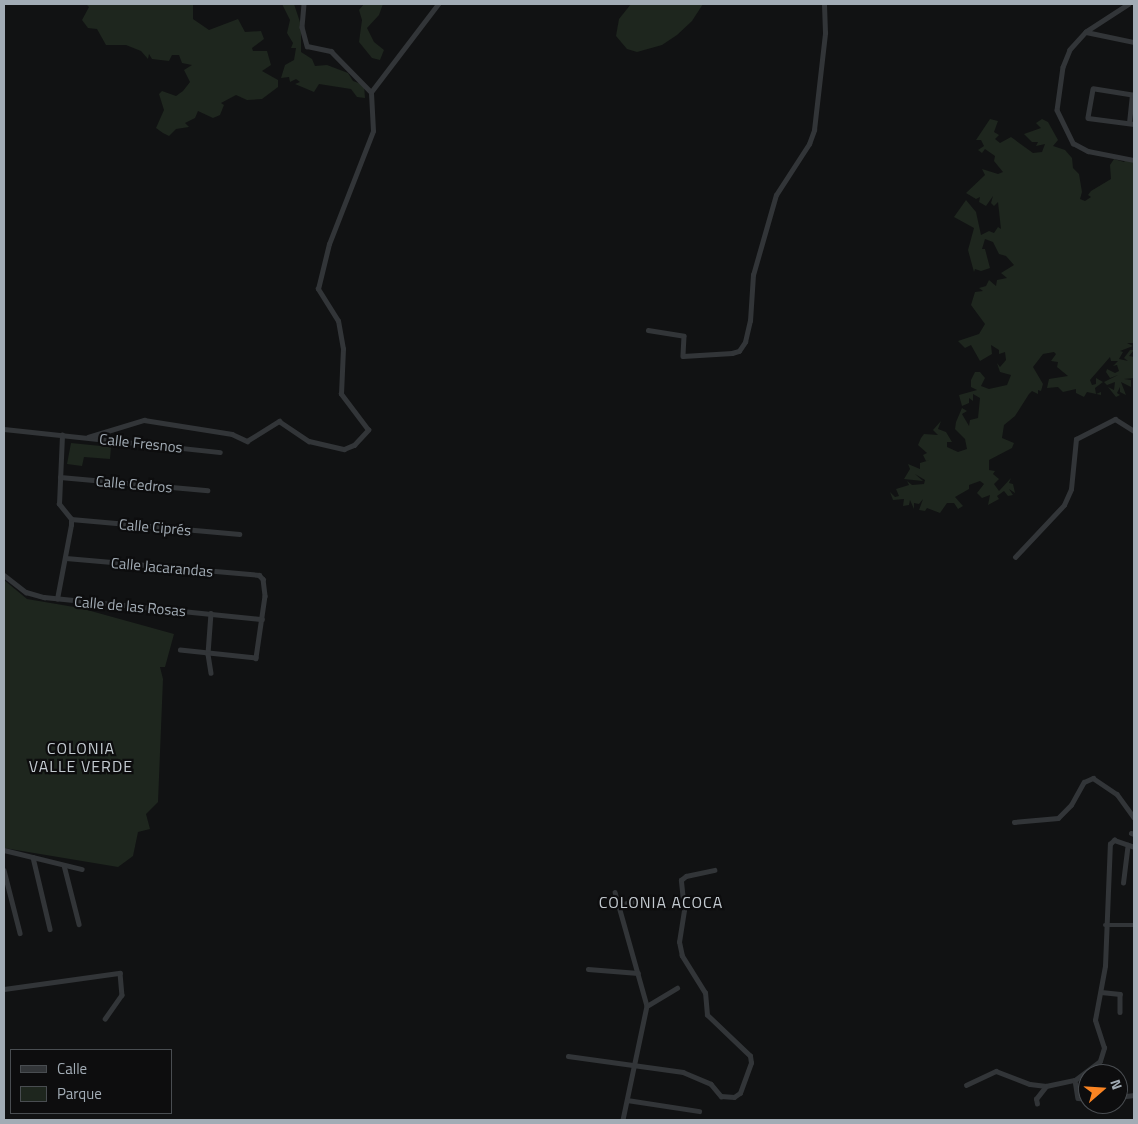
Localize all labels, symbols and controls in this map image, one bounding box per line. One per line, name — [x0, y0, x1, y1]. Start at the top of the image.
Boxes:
street label: Calle Fresnos — [98, 430, 184, 456]
street label: Calle Cedros — [95, 472, 173, 496]
street label: Calle Ciprés — [118, 515, 192, 539]
street label: Calle Jacarandas — [110, 554, 214, 580]
street label: Calle de las Rosas — [73, 592, 187, 620]
district label: COLONIA VALLE VERDE — [27, 738, 135, 776]
district label: COLONIA ACOCA — [597, 892, 725, 912]
legend — [10, 1049, 172, 1114]
text: Calle — [57, 1057, 87, 1080]
north arrow — [1078, 1064, 1128, 1114]
text: N — [1105, 1076, 1128, 1092]
text: Parque — [57, 1082, 102, 1105]

